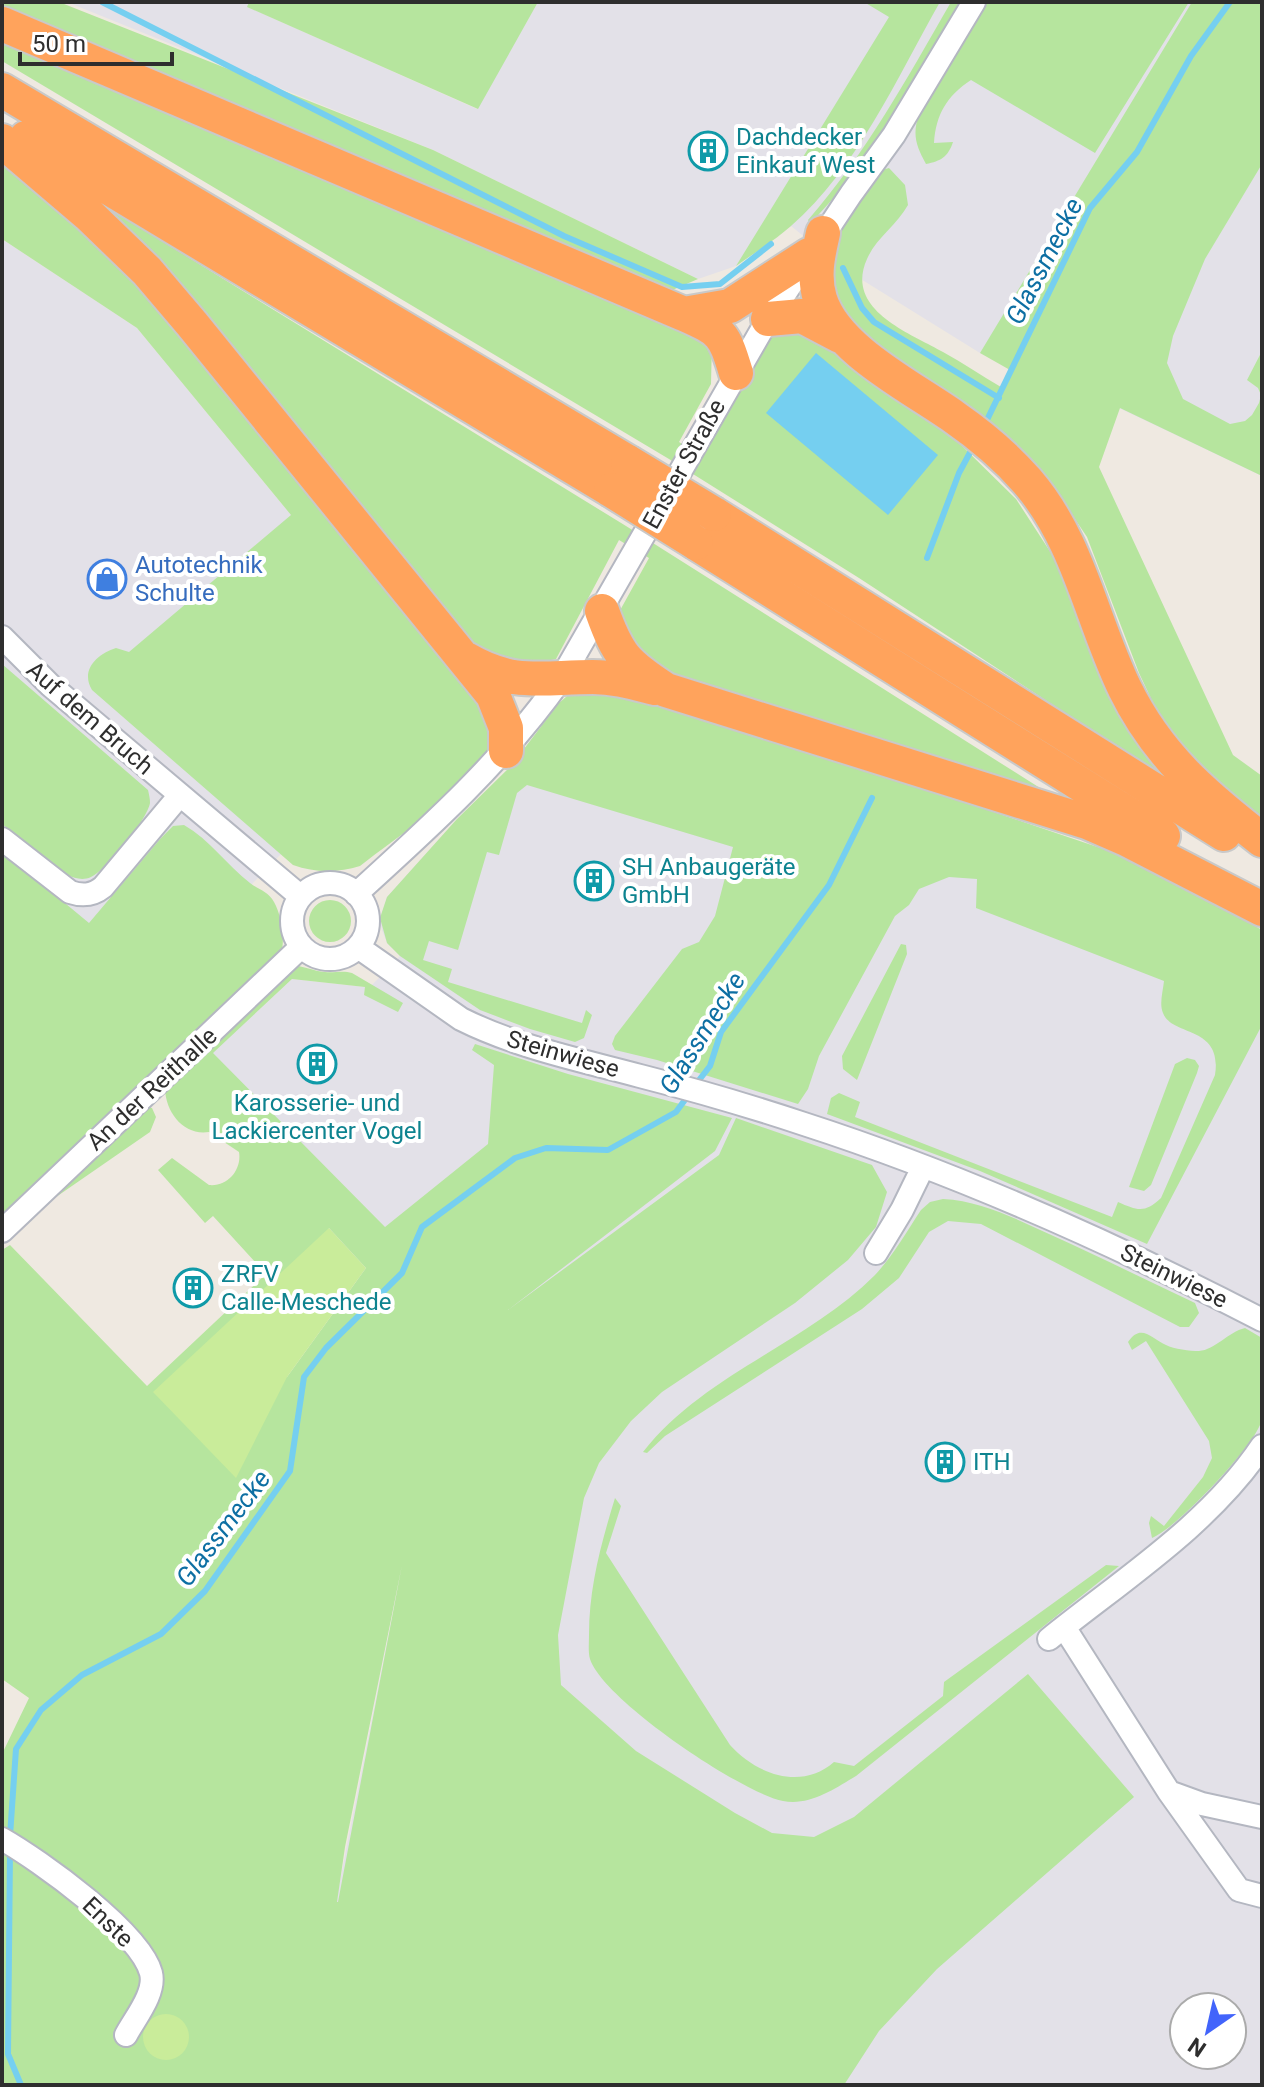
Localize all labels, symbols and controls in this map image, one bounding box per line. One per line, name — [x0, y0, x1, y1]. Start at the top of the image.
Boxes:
scale bar — [20, 16, 172, 66]
text: 50 m — [32, 30, 86, 58]
place label: Dachdecker Einkauf West — [736, 123, 876, 179]
building icon: Dachdecker Einkauf West — [687, 130, 729, 172]
water label: Glassmecke — [999, 193, 1089, 329]
street label: Enster Straße — [637, 394, 731, 534]
place label: Autotechnik Schulte — [135, 551, 264, 607]
shop icon: Autotechnik Schulte — [86, 558, 128, 600]
street label: Auf dem Bruch — [21, 655, 159, 781]
place label: SH Anbaugeräte GmbH — [622, 853, 796, 909]
building icon: SH Anbaugeräte GmbH — [573, 860, 615, 902]
water label: Glassmecke — [653, 967, 751, 1099]
street label: An der Reithalle — [81, 1022, 223, 1156]
street label: Steinwiese — [504, 1025, 622, 1083]
building icon: Karosserie- und Lackiercenter Vogel — [296, 1043, 338, 1085]
place label: Karosserie- und Lackiercenter Vogel — [212, 1089, 422, 1145]
street label: Steinwiese — [1116, 1238, 1232, 1314]
place label: ZRFV Calle-Meschede — [221, 1260, 392, 1316]
building icon: ZRFV Calle-Meschede — [172, 1267, 214, 1309]
building icon: ITH — [924, 1441, 966, 1483]
place label: ITH — [973, 1448, 1011, 1476]
water label: Glassmecke — [170, 1464, 276, 1592]
street label: Enste — [77, 1891, 139, 1953]
north arrow — [1168, 1991, 1248, 2071]
text: N — [1184, 2032, 1211, 2062]

